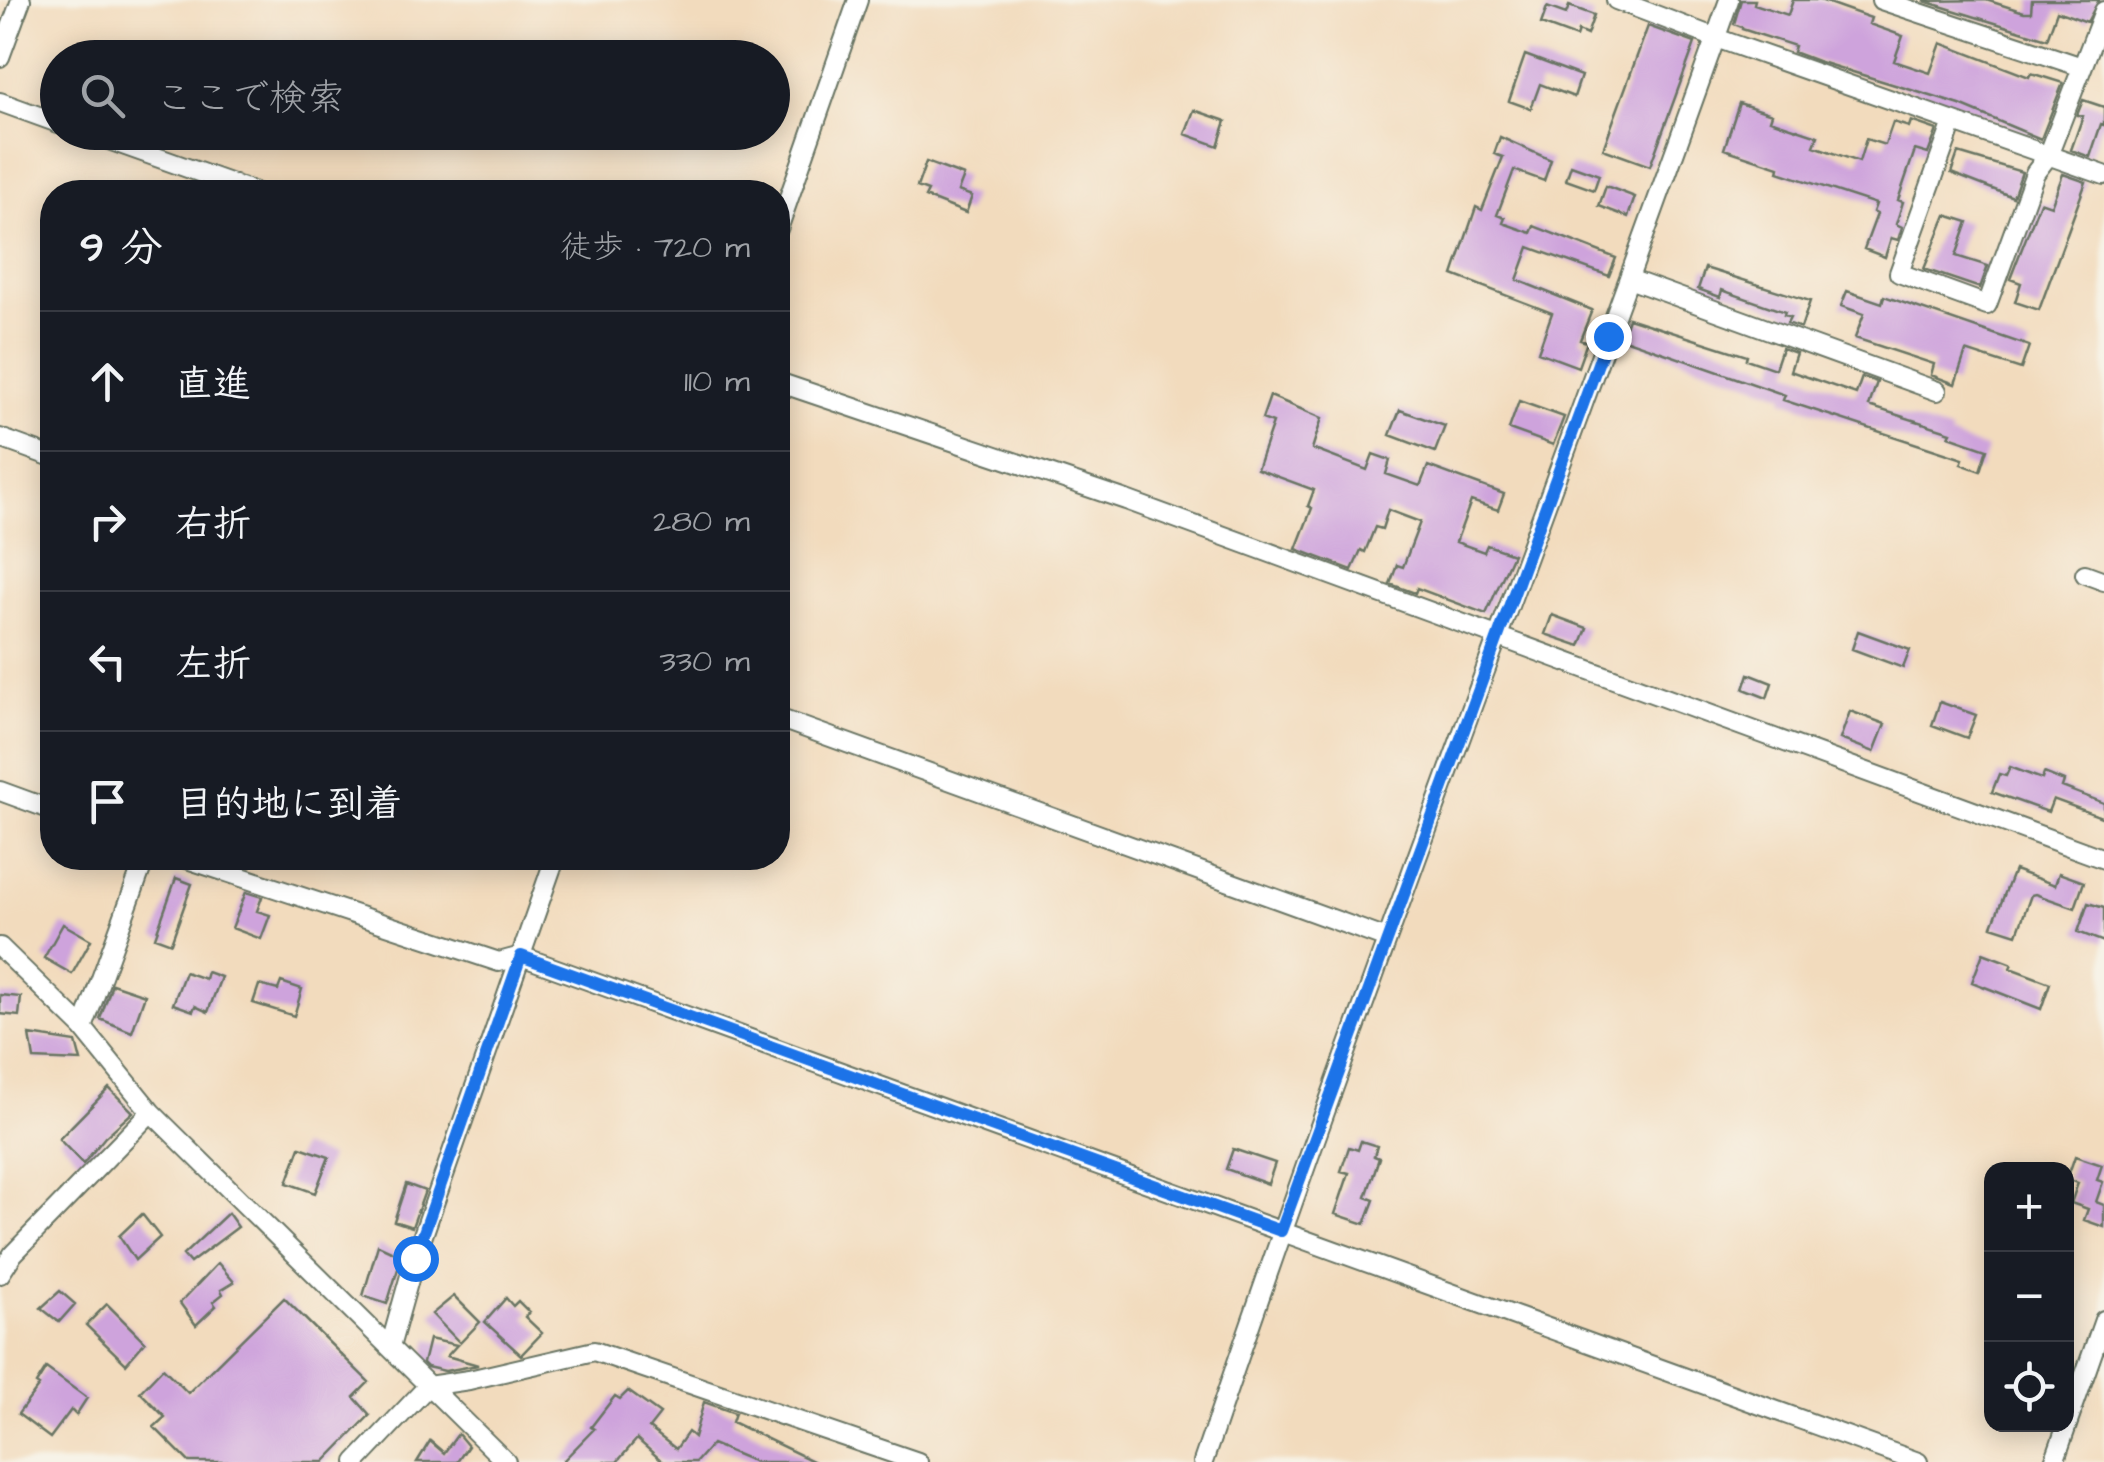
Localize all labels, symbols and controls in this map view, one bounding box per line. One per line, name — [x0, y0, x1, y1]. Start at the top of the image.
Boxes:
search box — [40, 40, 790, 150]
icon: search — [75, 68, 130, 123]
text: ここで検索 — [155, 73, 345, 125]
text: 9 分 — [80, 220, 163, 278]
text: 徒歩 · 720 m — [560, 225, 750, 270]
route end — [1586, 314, 1632, 360]
icon: ahead — [80, 354, 135, 409]
text: 直進 — [175, 359, 251, 411]
text: 110 m — [684, 359, 750, 404]
icon: right — [80, 494, 135, 549]
text: 右折 — [175, 499, 251, 551]
text: 280 m — [653, 499, 750, 544]
icon: left — [80, 634, 135, 689]
text: 左折 — [175, 639, 251, 691]
text: 330 m — [660, 639, 750, 684]
icon: arrive — [80, 774, 135, 829]
text: 目的地に到着 — [175, 779, 403, 831]
map controls — [1984, 1162, 2074, 1432]
button: + — [1984, 1162, 2074, 1252]
route start — [393, 1236, 439, 1282]
button: − — [1984, 1252, 2074, 1342]
button: locate — [1984, 1342, 2074, 1432]

